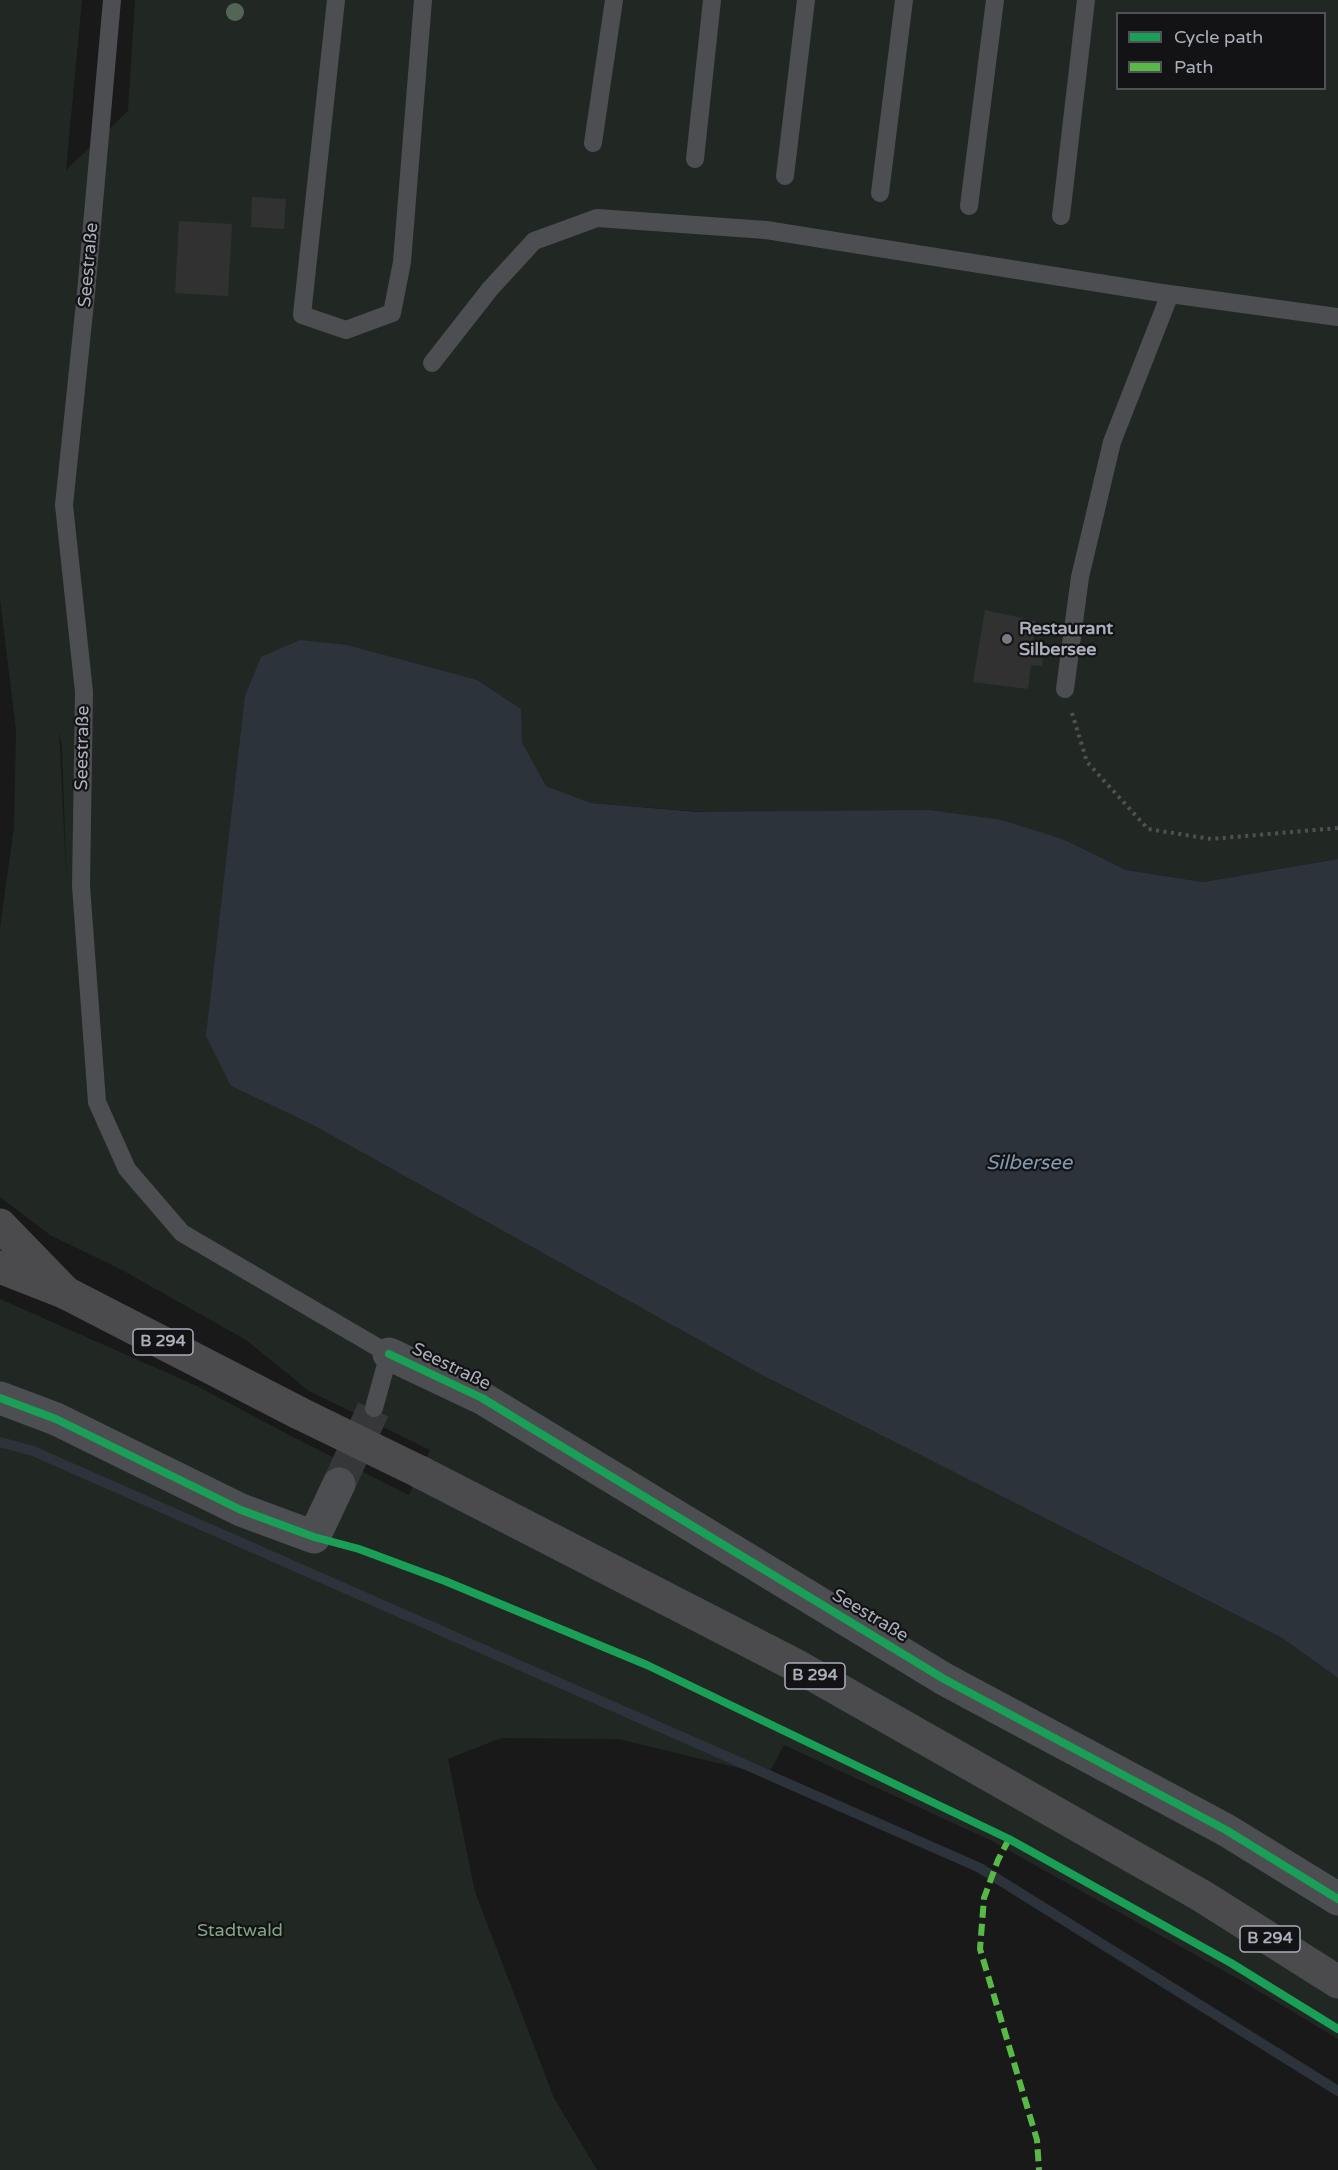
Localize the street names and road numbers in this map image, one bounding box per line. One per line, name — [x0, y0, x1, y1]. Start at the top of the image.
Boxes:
street label: Seestraße — [75, 222, 103, 308]
street label: Seestraße — [71, 705, 95, 791]
road number: B 294 — [133, 1329, 193, 1355]
street label: Seestraße — [408, 1339, 494, 1395]
street label: Seestraße — [828, 1585, 912, 1647]
road number: B 294 — [785, 1663, 845, 1689]
road number: B 294 — [1240, 1926, 1300, 1952]

